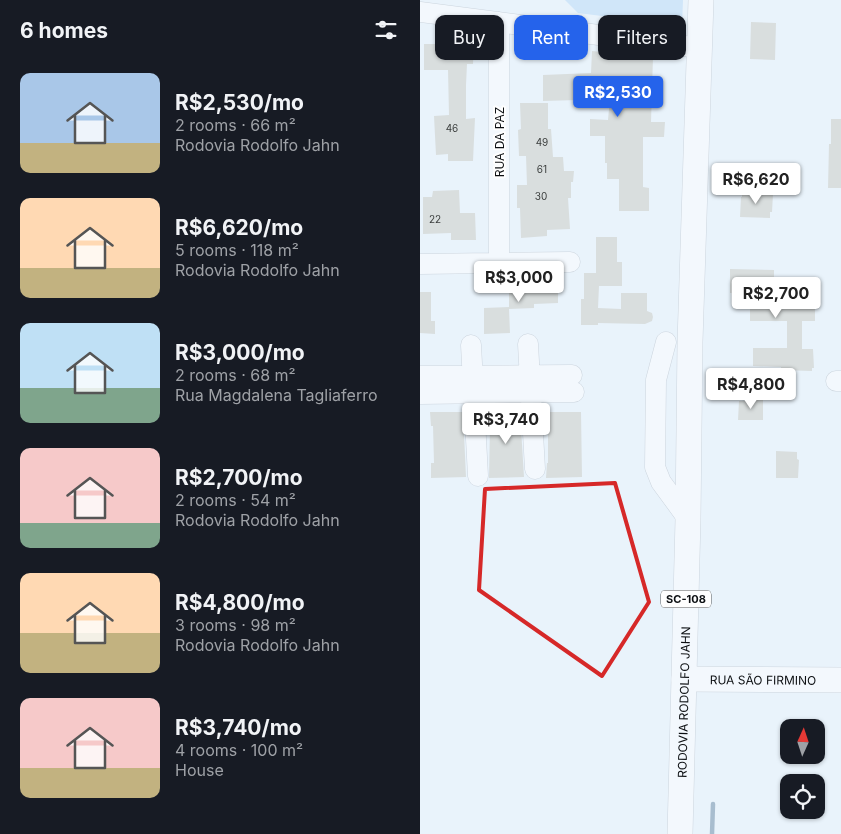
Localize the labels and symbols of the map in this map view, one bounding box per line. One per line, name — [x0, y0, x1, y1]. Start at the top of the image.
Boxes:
pin: R$2,530 — [572, 76, 664, 118]
street label: RUA DA PAZ — [492, 107, 507, 177]
house number: 46 — [446, 122, 458, 134]
house number: 49 — [536, 136, 548, 148]
pin: R$6,620 — [710, 162, 802, 205]
house number: 61 — [537, 163, 547, 175]
house number: 30 — [535, 190, 547, 202]
house number: 22 — [429, 213, 441, 225]
pin: R$3,000 — [473, 260, 565, 303]
pin: R$2,700 — [730, 276, 822, 319]
pin: R$4,800 — [705, 368, 797, 410]
pin: R$3,740 — [460, 402, 552, 445]
road number: SC-108 — [661, 590, 711, 608]
street label: RODOVIA RODOLFO JAHN — [674, 626, 693, 778]
street label: RUA SÃO FIRMINO — [710, 672, 816, 687]
north arrow — [780, 719, 825, 764]

